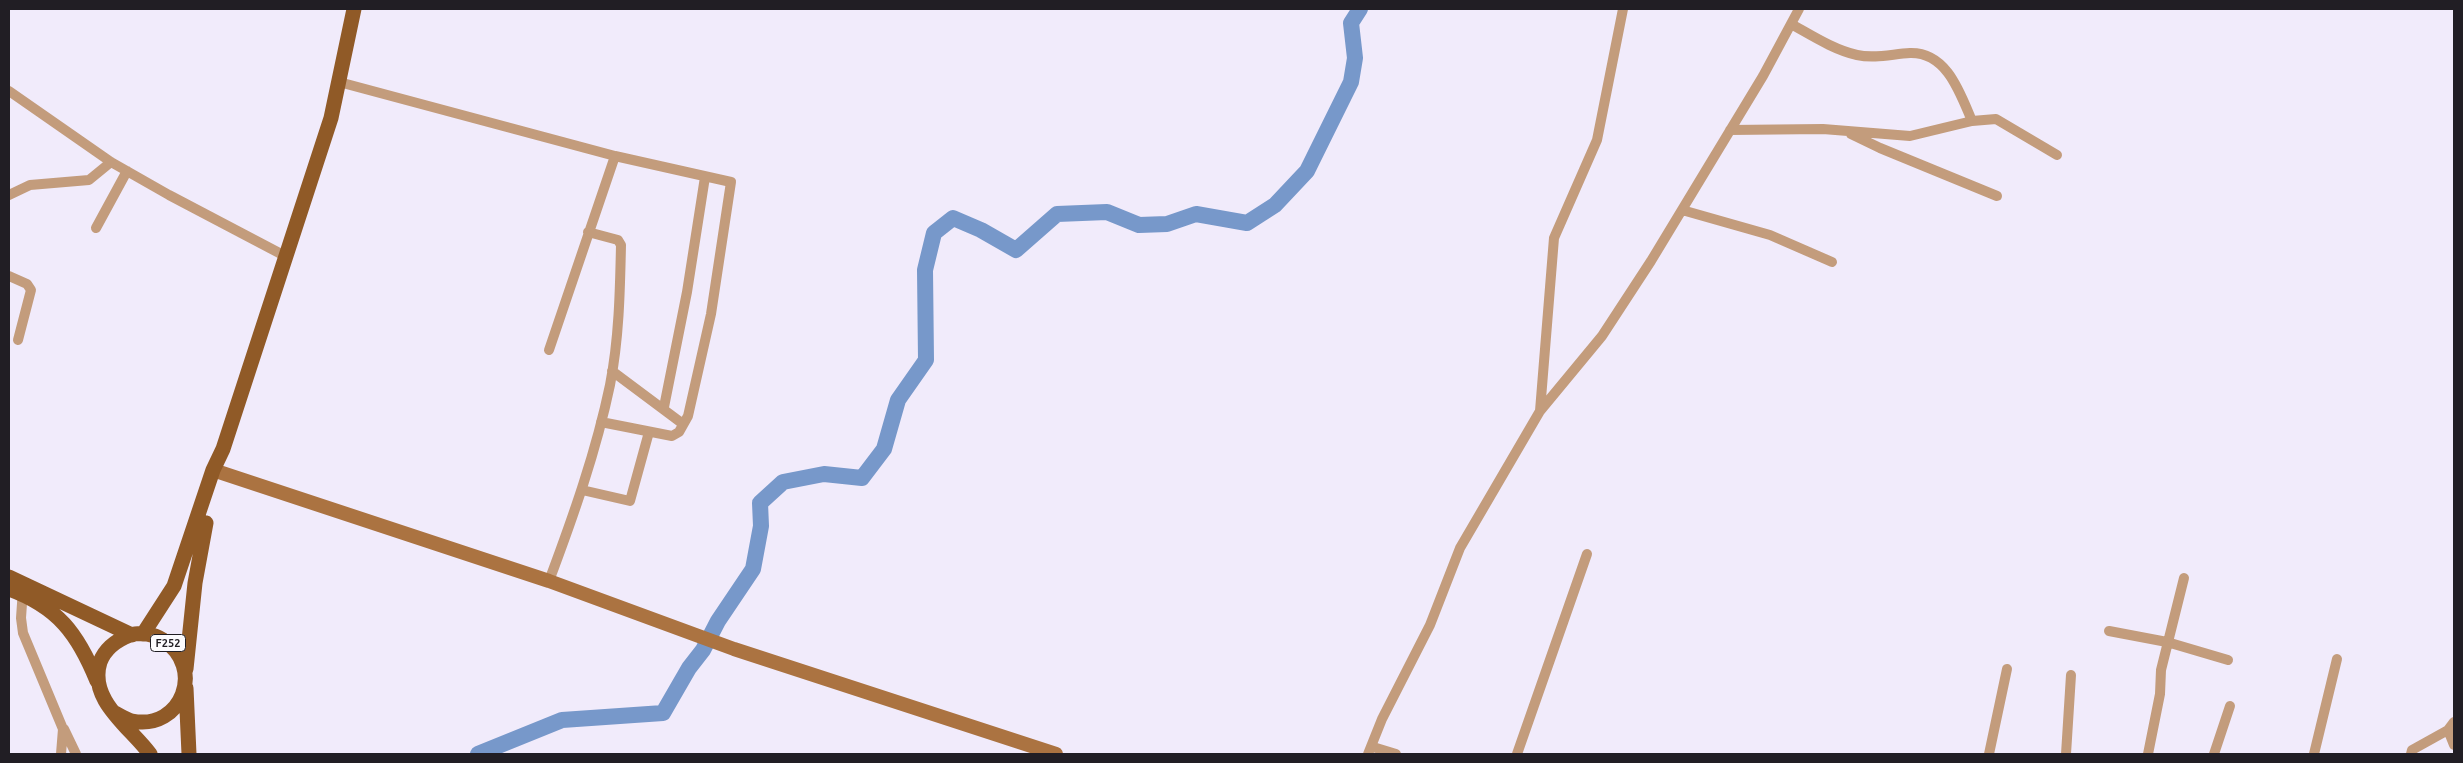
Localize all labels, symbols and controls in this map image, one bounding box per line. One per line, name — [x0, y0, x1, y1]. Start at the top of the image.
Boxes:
road number: F252 — [150, 634, 186, 651]

